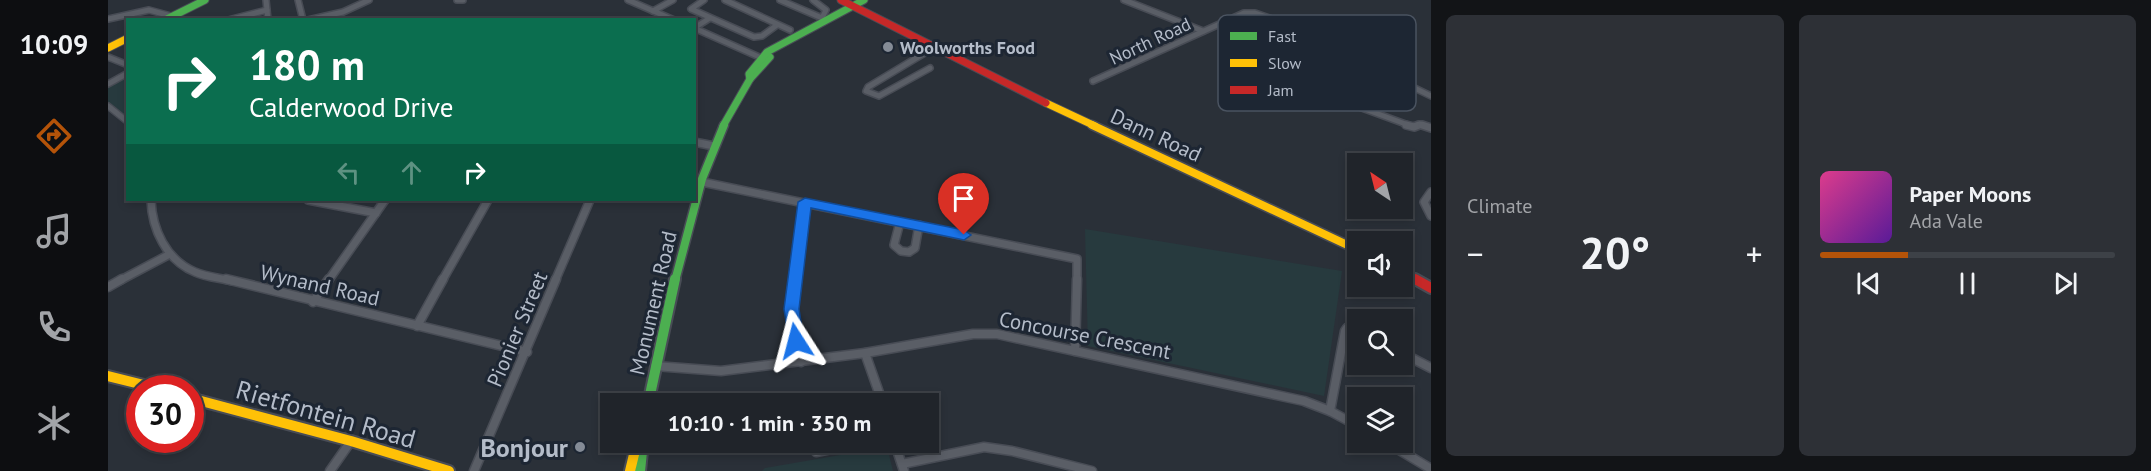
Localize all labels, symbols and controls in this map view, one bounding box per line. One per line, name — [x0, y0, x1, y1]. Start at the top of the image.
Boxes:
street label: North Road — [1106, 12, 1194, 70]
legend — [1218, 15, 1416, 111]
text: Fast — [1268, 26, 1297, 46]
text: 10:09 — [20, 27, 88, 61]
place label: Woolworths Food — [900, 36, 1035, 59]
text: 180 m — [249, 37, 365, 92]
marker: Woolworths Food — [881, 40, 895, 54]
icon: right — [150, 42, 228, 120]
text: Slow — [1268, 53, 1302, 73]
text: Jam — [1267, 80, 1294, 100]
text: Calderwood Drive — [249, 90, 453, 124]
street label: Dann Road — [1106, 102, 1206, 168]
icon: directions — [33, 115, 75, 157]
north arrow — [1347, 153, 1413, 219]
map controls — [1347, 153, 1413, 453]
icon: left — [332, 156, 365, 189]
icon: ahead — [395, 156, 428, 189]
icon: right — [458, 156, 491, 189]
pin — [938, 173, 989, 235]
text: Paper Moons — [1910, 180, 2031, 208]
icon: arrive — [947, 182, 980, 215]
text: Climate — [1467, 193, 1533, 219]
text: Ada Vale — [1910, 208, 1983, 234]
icon: music — [33, 210, 75, 252]
text: 20° — [1579, 223, 1650, 281]
street label: Monument Road — [623, 228, 683, 378]
button: sound — [1347, 231, 1413, 297]
text: − — [1467, 232, 1484, 275]
text: + — [1746, 232, 1762, 275]
street label: Wynand Road — [258, 258, 382, 312]
street label: Pionier Street — [481, 267, 553, 391]
icon: previous — [1852, 267, 1885, 300]
icon: pause — [1951, 267, 1984, 300]
icon: next — [2049, 267, 2082, 300]
street label: Concourse Crescent — [997, 305, 1173, 365]
icon: phone — [33, 306, 75, 348]
position arrow — [764, 309, 828, 373]
button: search — [1347, 309, 1413, 375]
street label: Rietfontein Road — [232, 373, 420, 455]
speed limit sign: 30 — [126, 375, 204, 453]
button: layers — [1347, 387, 1413, 453]
icon: climate — [33, 402, 75, 444]
text: 10:10 · 1 min · 350 m — [668, 409, 871, 437]
place label: Bonjour — [480, 431, 569, 464]
marker: Bonjour — [573, 440, 587, 454]

